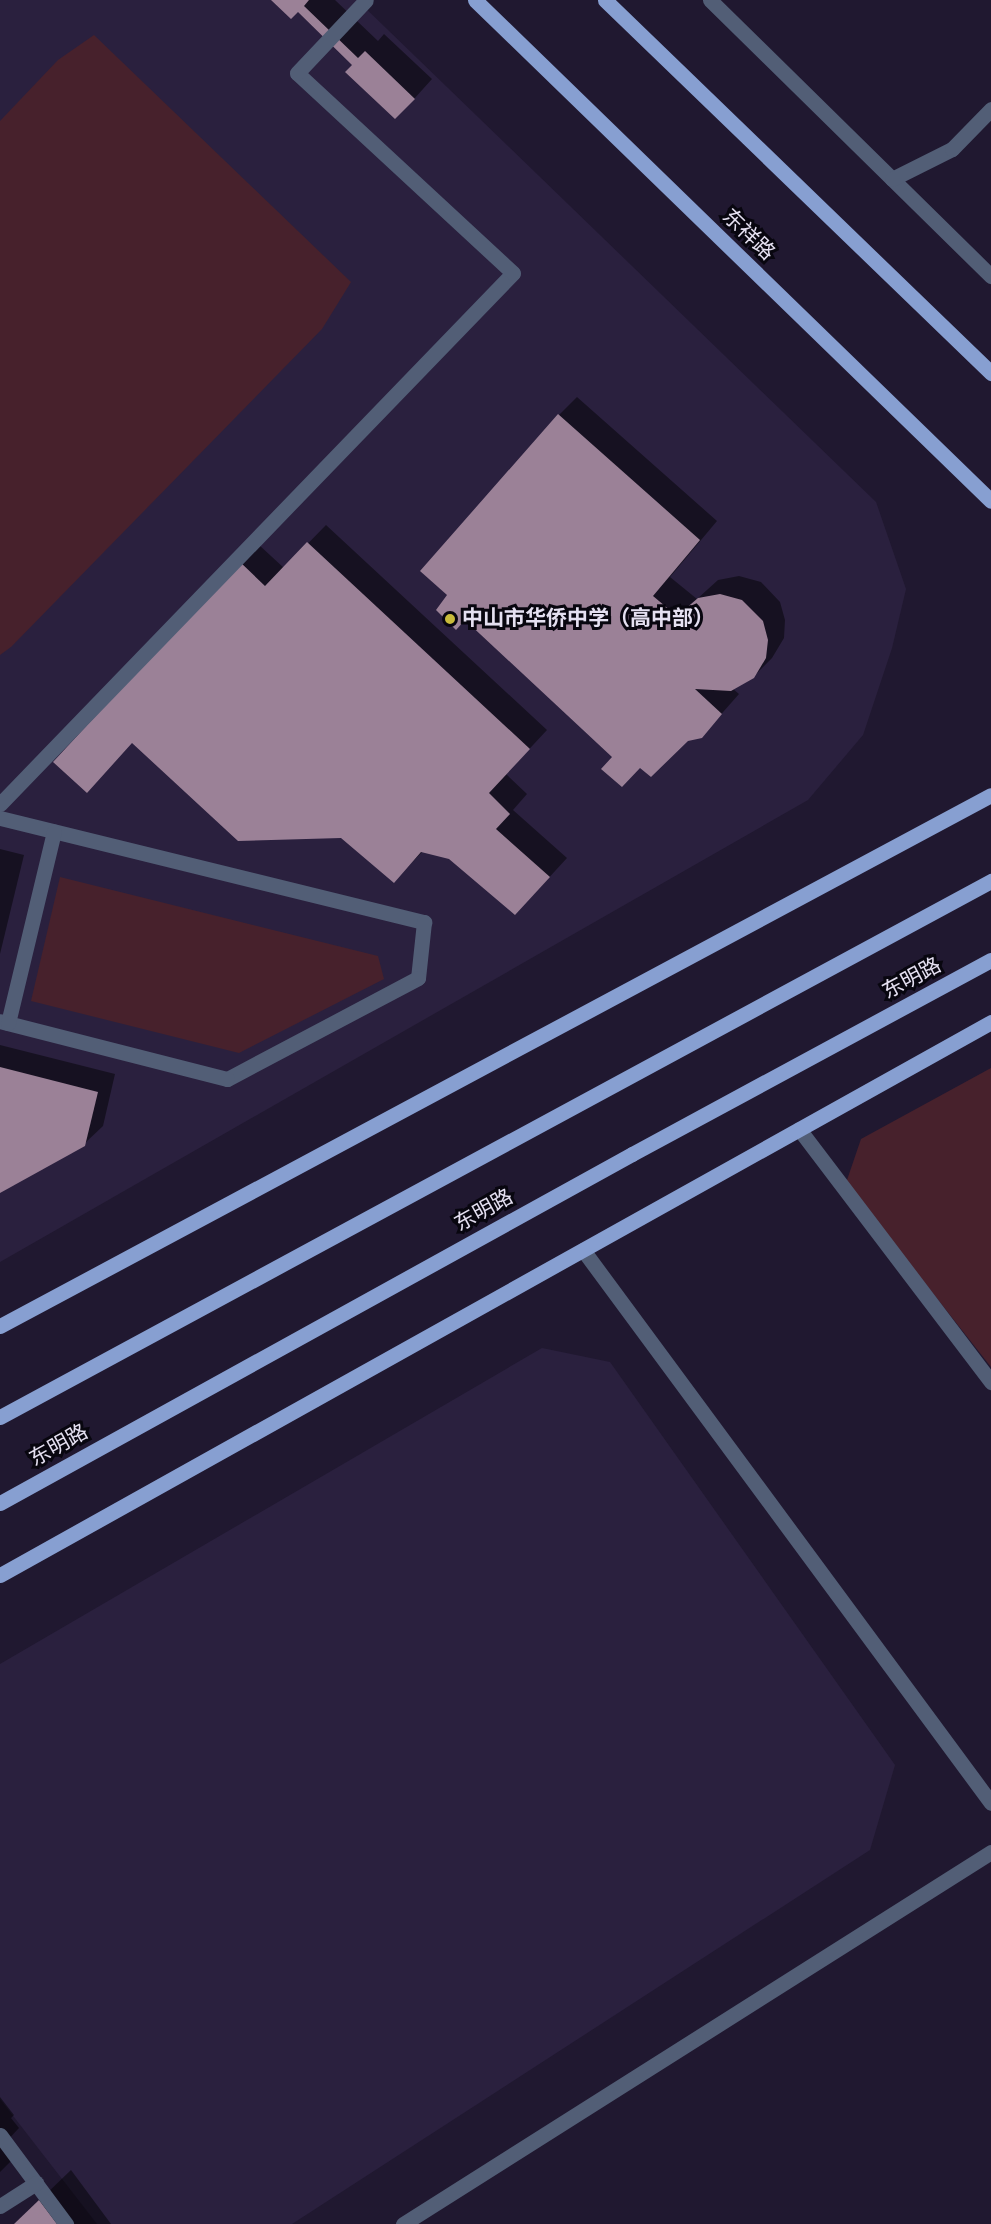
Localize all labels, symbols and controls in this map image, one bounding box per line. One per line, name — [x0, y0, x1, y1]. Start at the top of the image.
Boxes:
street label: 东祥路 — [717, 204, 779, 266]
place label: 中山市华侨中学（高中部） — [462, 606, 714, 632]
marker: 中山市华侨中学（高中部） — [443, 612, 457, 626]
street label: 东明路 — [878, 953, 946, 1005]
street label: 东明路 — [450, 1185, 518, 1237]
street label: 东明路 — [25, 1420, 93, 1472]

